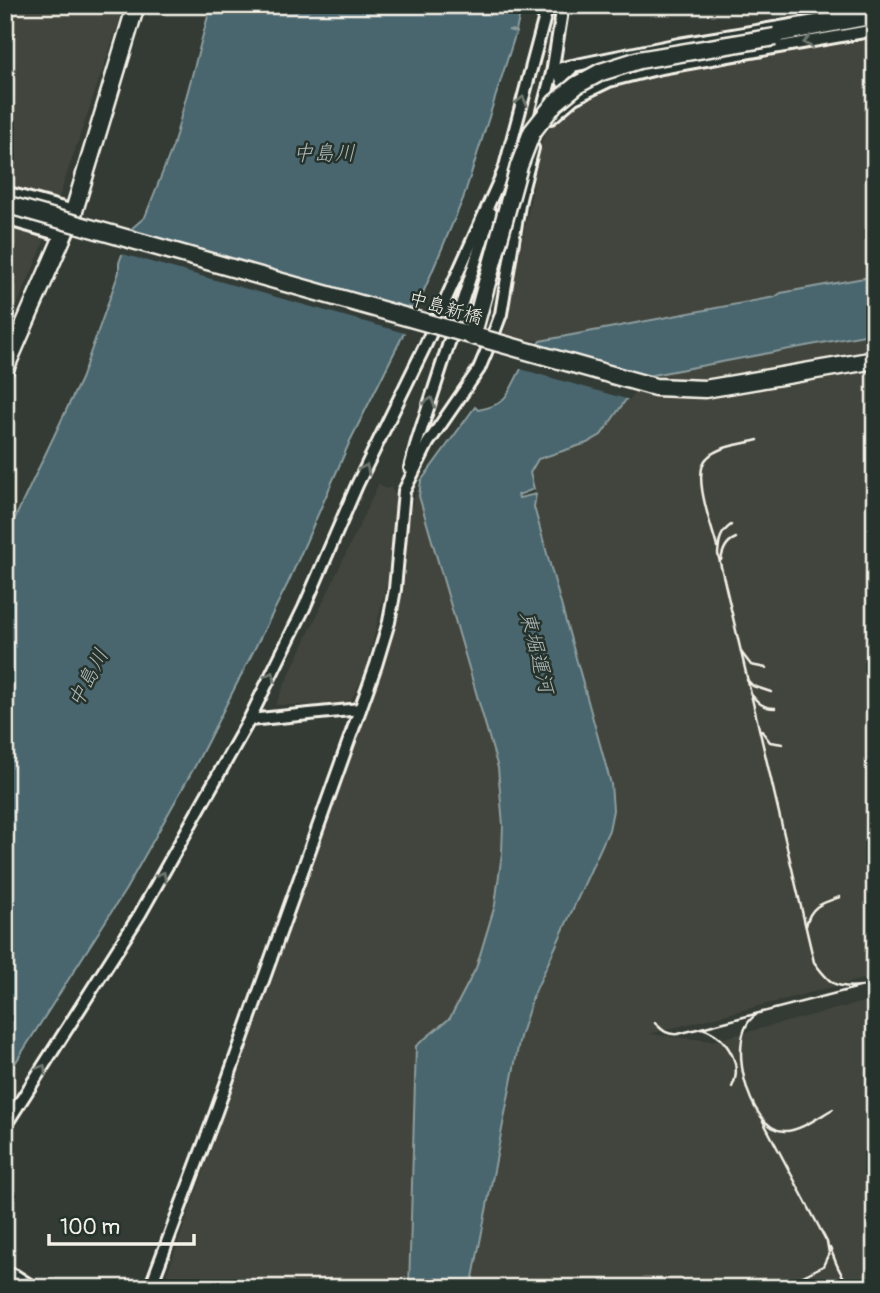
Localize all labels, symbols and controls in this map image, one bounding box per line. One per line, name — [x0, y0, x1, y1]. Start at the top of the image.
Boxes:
one-way arrow — [802, 34, 814, 49]
one-way arrow — [514, 95, 528, 107]
water label: 中島川 — [293, 140, 356, 167]
street label: 中島新橋 — [406, 286, 486, 330]
one-way arrow — [422, 396, 436, 409]
one-way arrow — [356, 464, 370, 476]
water label: 東堀運河 — [513, 608, 561, 699]
water label: 中島川 — [62, 644, 115, 712]
one-way arrow — [262, 671, 276, 683]
one-way arrow — [154, 870, 167, 883]
one-way arrow — [33, 1063, 46, 1076]
scale bar — [49, 1202, 194, 1246]
text: 100 m — [60, 1214, 120, 1241]

